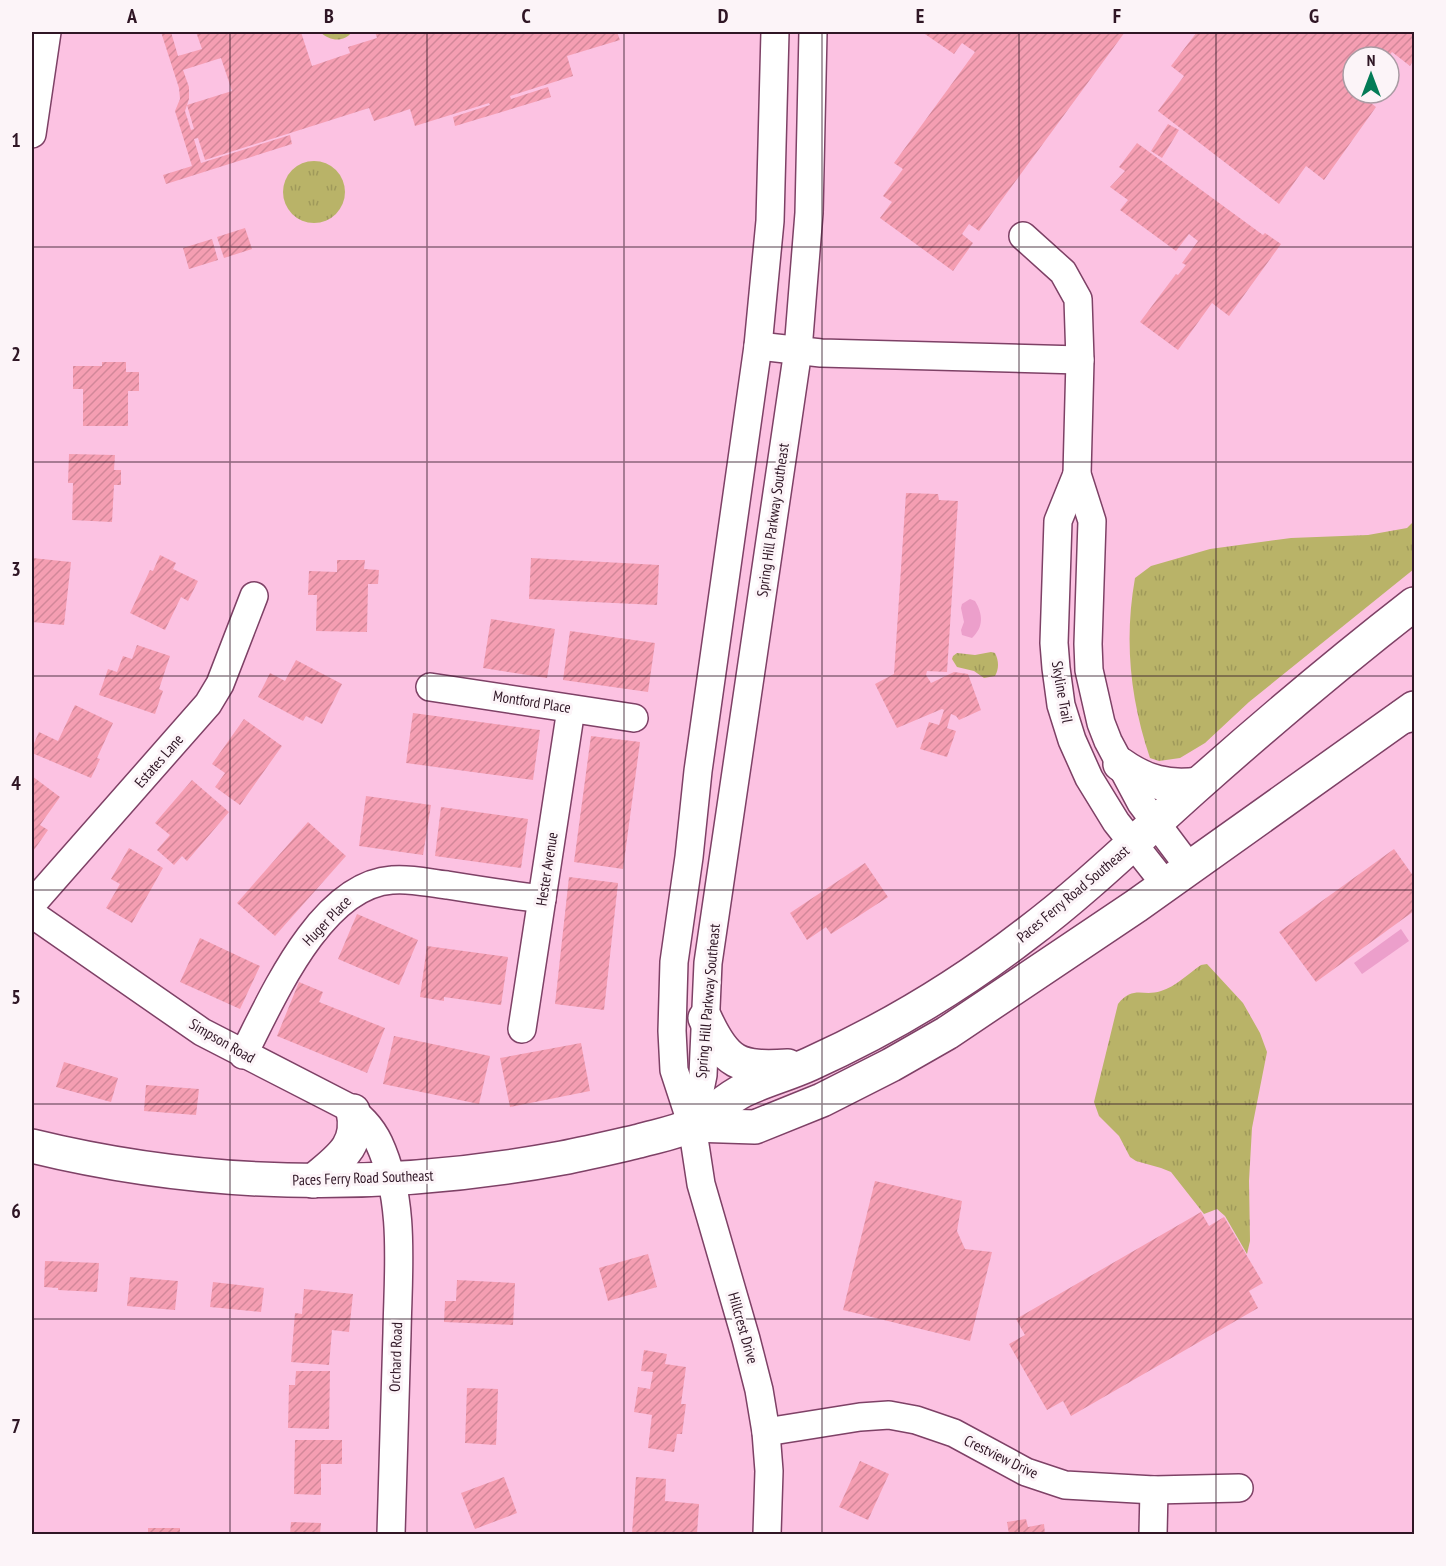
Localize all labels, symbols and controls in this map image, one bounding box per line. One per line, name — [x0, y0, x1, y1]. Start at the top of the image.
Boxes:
text: A — [126, 3, 138, 29]
text: B — [324, 3, 334, 29]
text: C — [521, 3, 531, 29]
text: D — [718, 3, 729, 29]
text: E — [916, 3, 924, 29]
text: F — [1113, 3, 1121, 29]
text: G — [1309, 3, 1319, 29]
north arrow — [1341, 45, 1401, 105]
text: N — [1367, 50, 1375, 70]
text: 1 — [11, 127, 21, 153]
text: 2 — [11, 341, 21, 367]
street label: Spring Hill Parkway Southeast — [752, 442, 793, 598]
text: 3 — [11, 556, 21, 582]
street label: Skyline Trail — [1048, 659, 1077, 725]
street label: Montford Place — [492, 686, 572, 717]
street label: Estates Lane — [130, 730, 187, 791]
text: 4 — [11, 770, 21, 796]
street label: Hester Avenue — [531, 831, 562, 907]
street label: Paces Ferry Road Southeast — [1012, 841, 1133, 946]
street label: Huger Place — [298, 892, 355, 950]
street label: Spring Hill Parkway Southeast — [691, 923, 724, 1079]
text: 5 — [11, 984, 21, 1010]
street label: Simpson Road — [186, 1014, 259, 1067]
street label: Paces Ferry Road Southeast — [292, 1166, 434, 1189]
text: 6 — [11, 1198, 21, 1224]
street label: Hillcrest Drive — [724, 1290, 763, 1366]
street label: Orchard Road — [385, 1322, 406, 1392]
text: 7 — [11, 1413, 21, 1439]
street label: Crestview Drive — [961, 1430, 1041, 1483]

